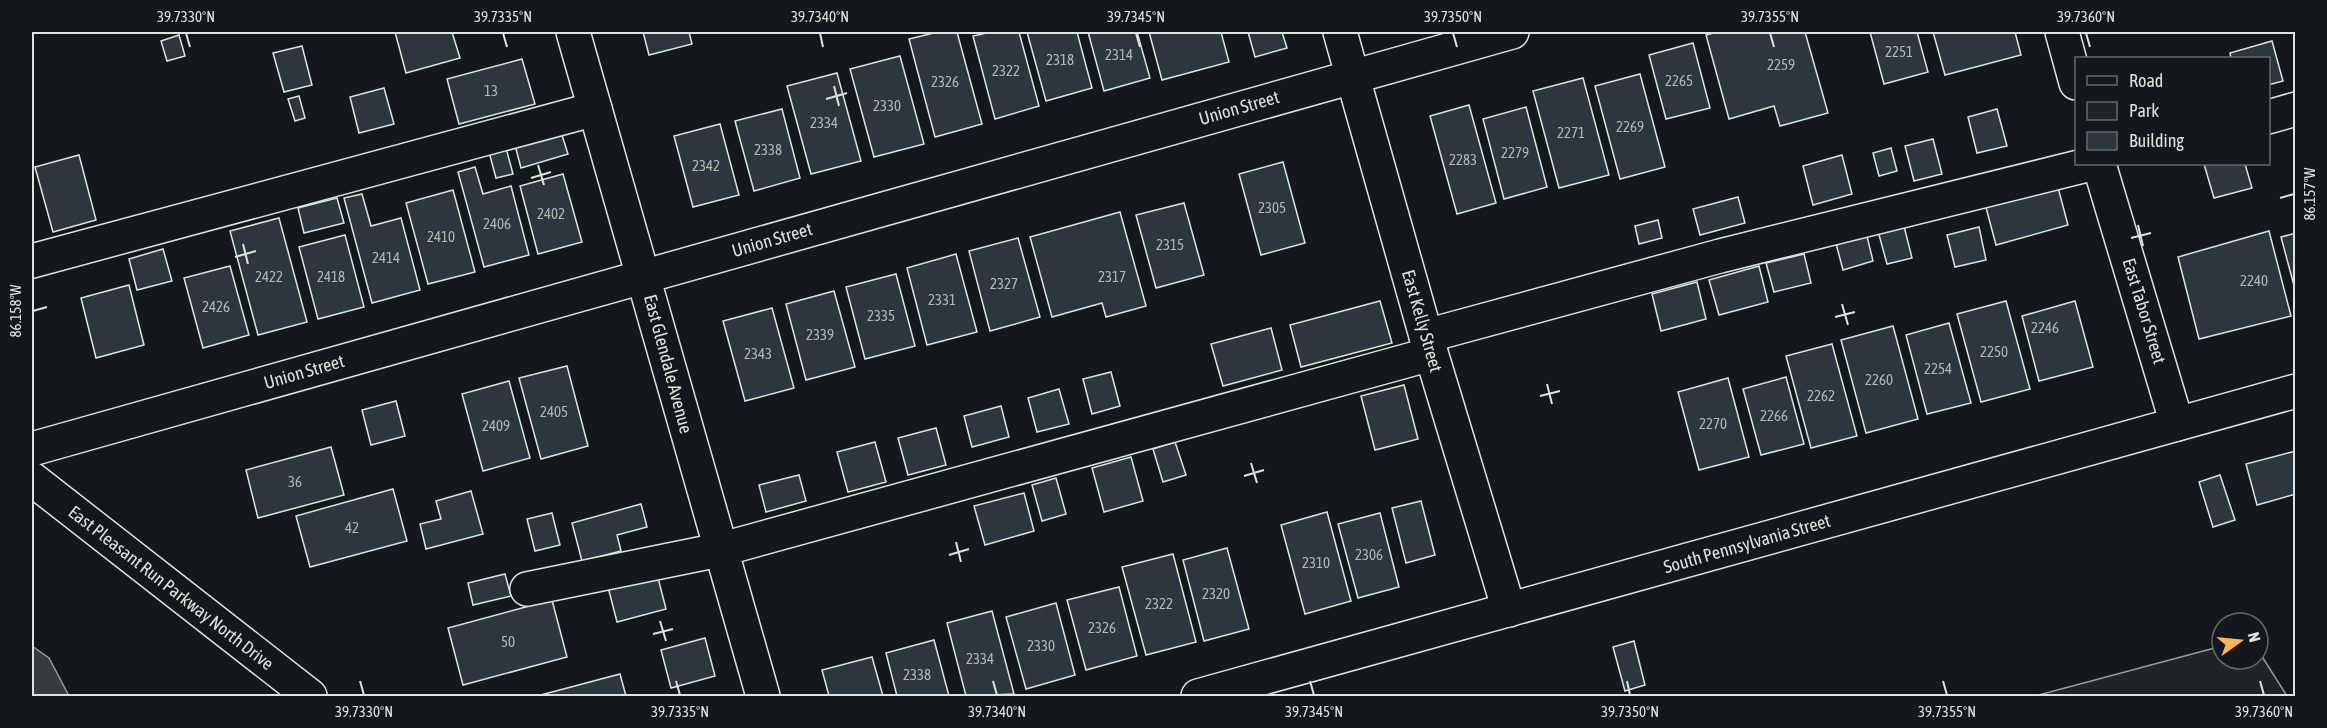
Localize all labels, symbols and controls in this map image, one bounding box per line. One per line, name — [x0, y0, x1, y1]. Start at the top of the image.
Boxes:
text: 39.7330°N — [157, 8, 215, 25]
text: 39.7335°N — [474, 8, 532, 25]
text: 39.7340°N — [791, 8, 849, 25]
text: 39.7345°N — [1107, 8, 1165, 25]
text: 39.7350°N — [1424, 8, 1482, 25]
text: 39.7355°N — [1741, 8, 1799, 25]
text: 39.7360°N — [2057, 8, 2115, 25]
house number: 2251 — [1885, 43, 1913, 60]
house number: 2314 — [1105, 46, 1133, 63]
house number: 2318 — [1046, 51, 1074, 68]
house number: 2259 — [1767, 56, 1795, 73]
legend — [2075, 57, 2270, 165]
house number: 2322 — [992, 62, 1020, 79]
text: Road — [2129, 70, 2163, 91]
house number: 2265 — [1665, 72, 1693, 89]
house number: 2326 — [931, 73, 959, 90]
house number: 13 — [484, 82, 498, 99]
street label: Union Street — [1196, 86, 1281, 129]
house number: 2330 — [873, 97, 901, 114]
text: Park — [2129, 100, 2159, 121]
house number: 2334 — [810, 114, 838, 131]
house number: 2269 — [1616, 118, 1644, 135]
house number: 2271 — [1557, 124, 1585, 141]
text: Building — [2129, 130, 2184, 151]
house number: 2338 — [754, 141, 782, 158]
house number: 2279 — [1501, 144, 1529, 161]
house number: 2283 — [1449, 151, 1477, 168]
house number: 2342 — [692, 157, 720, 174]
text: 86.157°W — [2301, 167, 2318, 220]
house number: 2305 — [1258, 199, 1286, 216]
house number: 2402 — [537, 205, 565, 222]
house number: 2406 — [483, 215, 511, 232]
street label: Union Street — [729, 218, 814, 261]
house number: 2410 — [427, 228, 455, 245]
house number: 2315 — [1156, 236, 1184, 253]
house number: 2414 — [372, 249, 400, 266]
street label: East Tabor Street — [2118, 256, 2171, 366]
street label: East Kelly Street — [1398, 267, 1447, 374]
house number: 2422 — [255, 268, 283, 285]
house number: 2418 — [317, 268, 345, 285]
house number: 2317 — [1098, 268, 1126, 285]
house number: 2240 — [2240, 272, 2268, 289]
house number: 2327 — [990, 275, 1018, 292]
text: 86.158°W — [7, 284, 24, 337]
house number: 2331 — [928, 291, 956, 308]
street label: East Glendale Avenue — [640, 292, 697, 436]
house number: 2426 — [202, 298, 230, 315]
house number: 2335 — [867, 307, 895, 324]
house number: 2246 — [2031, 319, 2059, 336]
house number: 2339 — [806, 326, 834, 343]
house number: 2250 — [1980, 343, 2008, 360]
house number: 2343 — [744, 345, 772, 362]
street label: Union Street — [261, 350, 346, 393]
house number: 2254 — [1924, 360, 1952, 377]
house number: 2260 — [1865, 371, 1893, 388]
house number: 2262 — [1807, 387, 1835, 404]
house number: 2405 — [540, 403, 568, 420]
house number: 2266 — [1760, 407, 1788, 424]
house number: 2270 — [1699, 415, 1727, 432]
house number: 2409 — [482, 417, 510, 434]
house number: 36 — [288, 473, 302, 490]
street label: East Pleasant Run Parkway North Drive — [65, 501, 278, 674]
street label: South Pennsylvania Street — [1661, 510, 1833, 577]
house number: 42 — [345, 519, 359, 536]
house number: 2306 — [1355, 546, 1383, 563]
house number: 2310 — [1302, 554, 1330, 571]
house number: 2320 — [1202, 585, 1230, 602]
house number: 2322 — [1145, 595, 1173, 612]
north arrow — [2210, 611, 2270, 671]
house number: 2326 — [1088, 619, 1116, 636]
text: N — [2245, 630, 2264, 644]
house number: 50 — [501, 633, 515, 650]
house number: 2330 — [1027, 637, 1055, 654]
house number: 2334 — [966, 650, 994, 667]
house number: 2338 — [903, 666, 931, 683]
text: 39.7330°N — [335, 703, 393, 720]
text: 39.7335°N — [651, 703, 709, 720]
text: 39.7340°N — [968, 703, 1026, 720]
text: 39.7345°N — [1285, 703, 1343, 720]
text: 39.7350°N — [1601, 703, 1659, 720]
text: 39.7355°N — [1918, 703, 1976, 720]
text: 39.7360°N — [2235, 703, 2293, 720]

